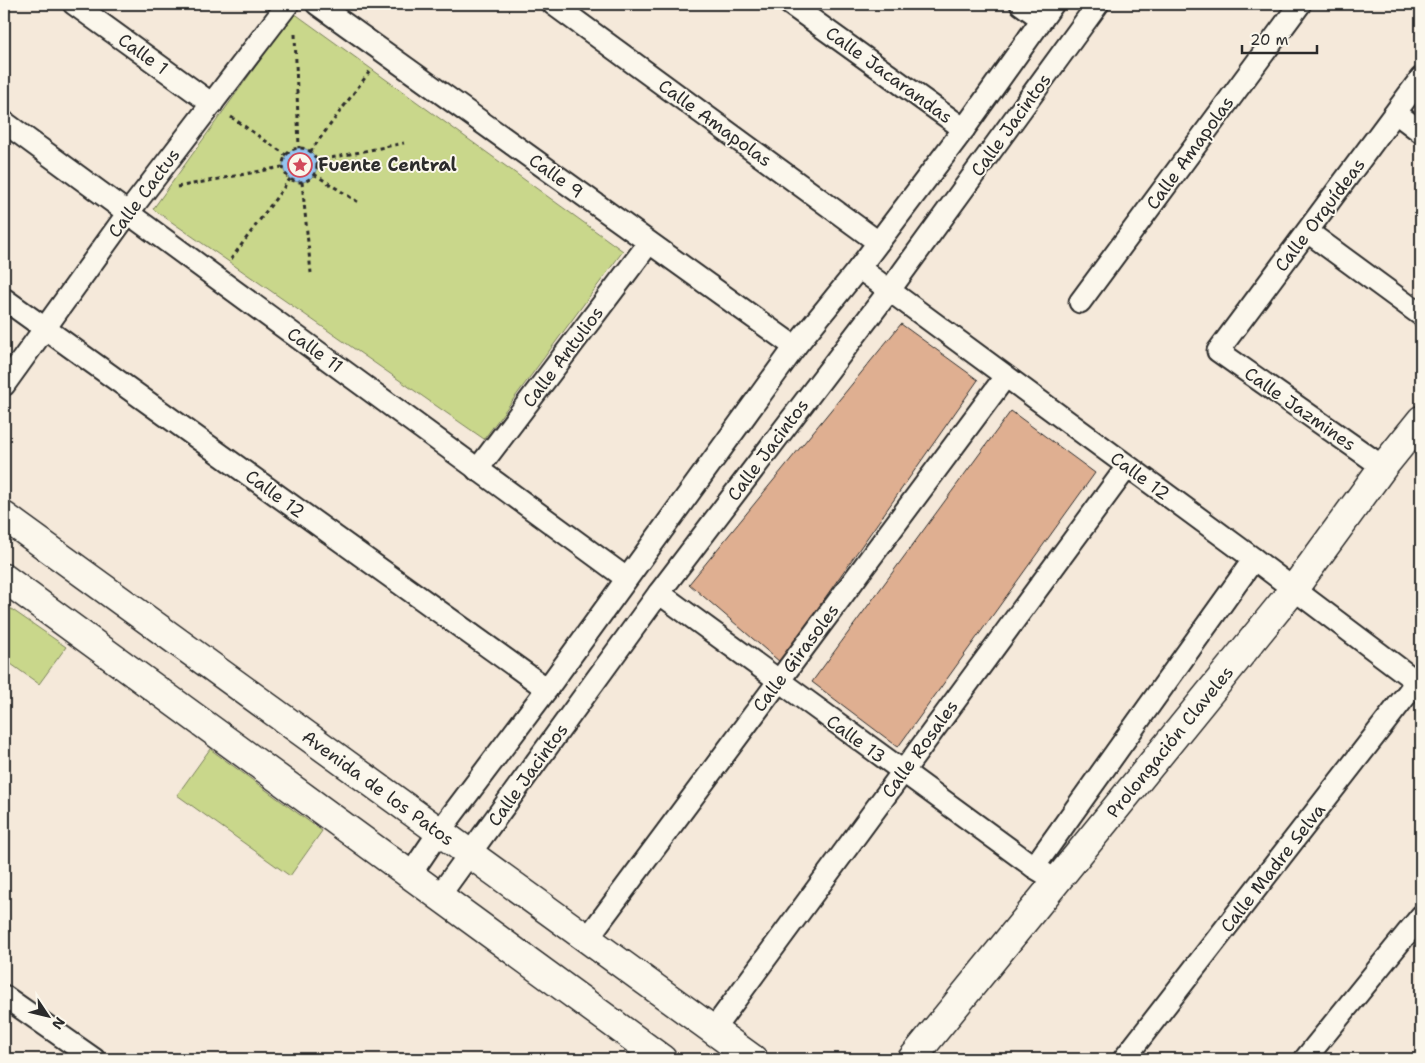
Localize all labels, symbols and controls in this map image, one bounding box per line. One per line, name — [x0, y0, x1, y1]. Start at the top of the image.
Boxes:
street label: Calle Jacarandas — [821, 21, 957, 129]
scale bar — [1242, 22, 1318, 54]
street label: Calle 1 — [113, 28, 173, 80]
text: 20 m — [1250, 30, 1289, 50]
street label: Calle Jacintos — [966, 69, 1056, 181]
street label: Calle Amapolas — [653, 74, 777, 172]
street label: Calle Amapolas — [1141, 91, 1239, 215]
street label: Calle Cactus — [103, 143, 185, 243]
street label: Calle 9 — [524, 148, 588, 204]
place icon: Fuente Central — [287, 152, 313, 178]
place label: Fuente Central — [318, 153, 457, 177]
street label: Calle Orquídeas — [1269, 153, 1371, 277]
street label: Calle Antulios — [517, 302, 609, 412]
street label: Calle 11 — [282, 322, 348, 378]
street label: Calle Jazmines — [1239, 362, 1361, 456]
street label: Calle Jacintos — [722, 394, 814, 506]
street label: Calle 12 — [1105, 446, 1175, 506]
street label: Calle 12 — [240, 464, 310, 524]
street label: Calle Girasoles — [747, 599, 845, 717]
street label: Prolongación Claveles — [1101, 661, 1239, 823]
street label: Calle Rosales — [876, 695, 964, 803]
street label: Calle 13 — [821, 709, 891, 769]
street label: Calle Jacintos — [483, 719, 573, 831]
street label: Avenida de los Patos — [297, 725, 459, 851]
street label: Calle Madre Selva — [1215, 799, 1331, 937]
north arrow — [22, 990, 72, 1040]
text: N — [48, 1014, 69, 1033]

